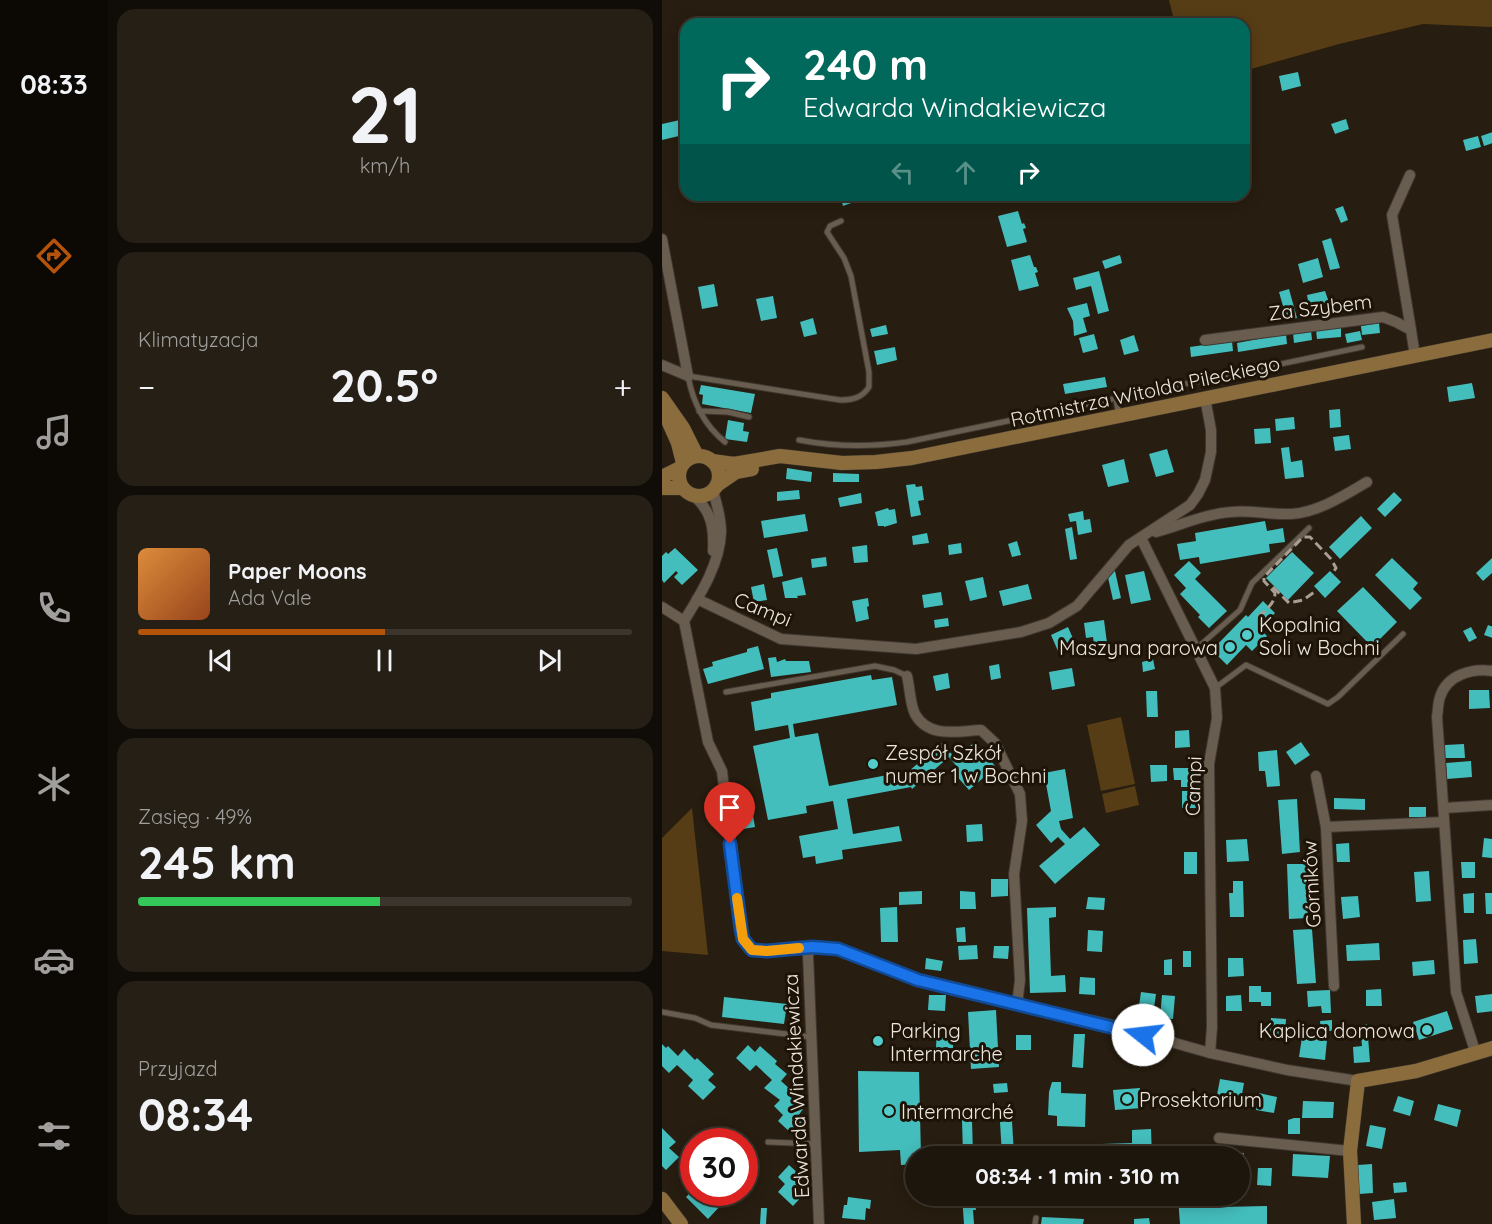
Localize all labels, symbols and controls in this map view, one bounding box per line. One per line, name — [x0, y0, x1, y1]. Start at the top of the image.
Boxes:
text: 240 m — [803, 38, 928, 91]
icon: right — [704, 42, 782, 120]
text: 21 — [348, 65, 422, 163]
text: 08:33 — [20, 67, 88, 101]
text: Edwarda Windakiewicza — [803, 90, 1106, 124]
text: km/h — [360, 153, 410, 178]
icon: left — [886, 156, 919, 189]
icon: ahead — [949, 156, 982, 189]
icon: right — [1012, 156, 1045, 189]
icon: directions — [33, 235, 75, 277]
street label: Za Szybem — [1267, 288, 1373, 326]
text: Klimatyzacja — [138, 327, 258, 352]
street label: Rotmistrza Witolda Pileckiego — [1008, 350, 1282, 432]
text: 20.5° — [330, 357, 438, 413]
text: − — [138, 366, 155, 407]
text: + — [613, 366, 632, 407]
icon: music — [33, 411, 75, 453]
text: Paper Moons — [228, 557, 367, 585]
text: Ada Vale — [228, 585, 312, 610]
street label: Campi — [731, 586, 795, 632]
icon: phone — [33, 587, 75, 629]
place label: Kopalnia Soli w Bochni — [1259, 612, 1380, 660]
marker: Kopalnia Soli w Bochni — [1240, 628, 1254, 642]
place label: Maszyna parowa — [1059, 635, 1218, 660]
marker: Maszyna parowa — [1223, 640, 1237, 654]
icon: previous — [204, 644, 237, 677]
icon: pause — [368, 644, 401, 677]
icon: next — [533, 644, 566, 677]
place label: Zespół Szkół numer 1 w Bochni — [885, 740, 1047, 788]
street label: Campi — [1179, 756, 1207, 816]
marker: Zespół Szkół numer 1 w Bochni — [866, 757, 880, 771]
icon: climate — [33, 763, 75, 805]
pin — [704, 782, 755, 844]
icon: arrive — [713, 791, 746, 824]
text: Zasięg · 49% — [138, 804, 252, 829]
text: 245 km — [138, 834, 296, 890]
street label: Górników — [1296, 840, 1326, 928]
icon: car — [33, 939, 75, 981]
street label: Edwarda Windakiewicza — [778, 973, 814, 1199]
position arrow — [1111, 1003, 1175, 1067]
place label: Parking Intermarche — [890, 1018, 1003, 1066]
place label: Kaplica domowa — [1259, 1018, 1415, 1043]
marker: Kaplica domowa — [1420, 1023, 1434, 1037]
marker: Parking Intermarche — [871, 1034, 885, 1048]
text: Przyjazd — [138, 1056, 218, 1081]
text: 08:34 — [138, 1086, 253, 1142]
place label: Prosektorium — [1139, 1087, 1262, 1112]
marker: Prosektorium — [1120, 1092, 1134, 1106]
place label: Intermarché — [901, 1099, 1014, 1124]
marker: Intermarché — [882, 1104, 896, 1118]
icon: filters — [33, 1115, 75, 1157]
speed limit sign: 30 — [680, 1128, 758, 1206]
text: 08:34 · 1 min · 310 m — [975, 1162, 1180, 1190]

